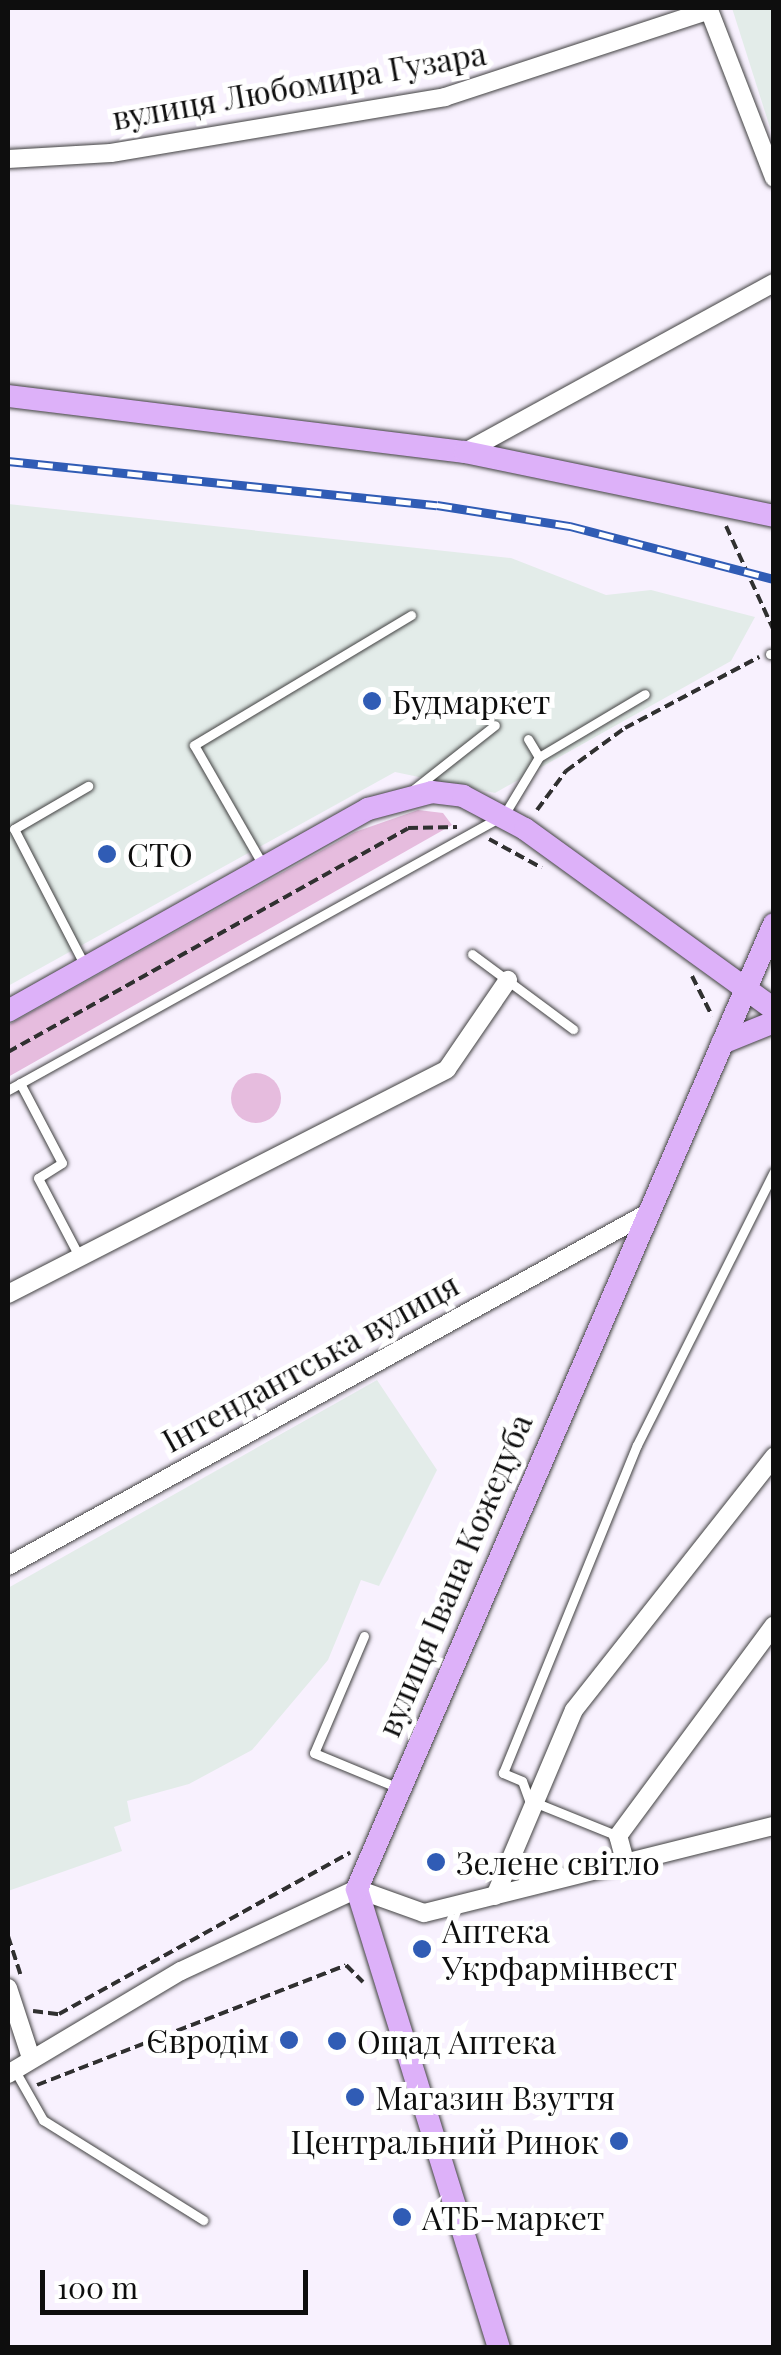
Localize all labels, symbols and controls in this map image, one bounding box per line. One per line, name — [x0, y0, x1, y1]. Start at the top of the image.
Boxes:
street label: вулиця Любомира Гузара — [109, 33, 489, 137]
place label: Будмаркет — [392, 682, 550, 720]
marker: Будмаркет — [361, 690, 383, 712]
place label: СТО — [127, 835, 193, 873]
marker: СТО — [96, 843, 118, 865]
street label: Інтендантська вулиця — [155, 1264, 465, 1460]
street label: вулиця Івана Кожедуба — [369, 1408, 539, 1742]
place label: Зелене світло — [456, 1843, 660, 1881]
marker: Зелене світло — [425, 1851, 447, 1873]
place label: Аптека Укрфармінвест — [442, 1912, 677, 1987]
marker: Аптека Укрфармінвест — [411, 1938, 433, 1960]
place label: Євродім — [146, 2021, 269, 2059]
place label: Ощад Аптека — [357, 2022, 556, 2060]
marker: Євродім — [278, 2029, 300, 2051]
marker: Ощад Аптека — [326, 2030, 348, 2052]
place label: Магазин Взуття — [375, 2078, 615, 2116]
marker: Магазин Взуття — [344, 2086, 366, 2108]
place label: Центральний Ринок — [291, 2122, 599, 2160]
marker: Центральний Ринок — [608, 2130, 630, 2152]
place label: АТБ-маркет — [422, 2198, 605, 2236]
marker: АТБ-маркет — [391, 2206, 413, 2228]
scale bar — [45, 2250, 312, 2312]
text: 100 m — [57, 2267, 138, 2307]

